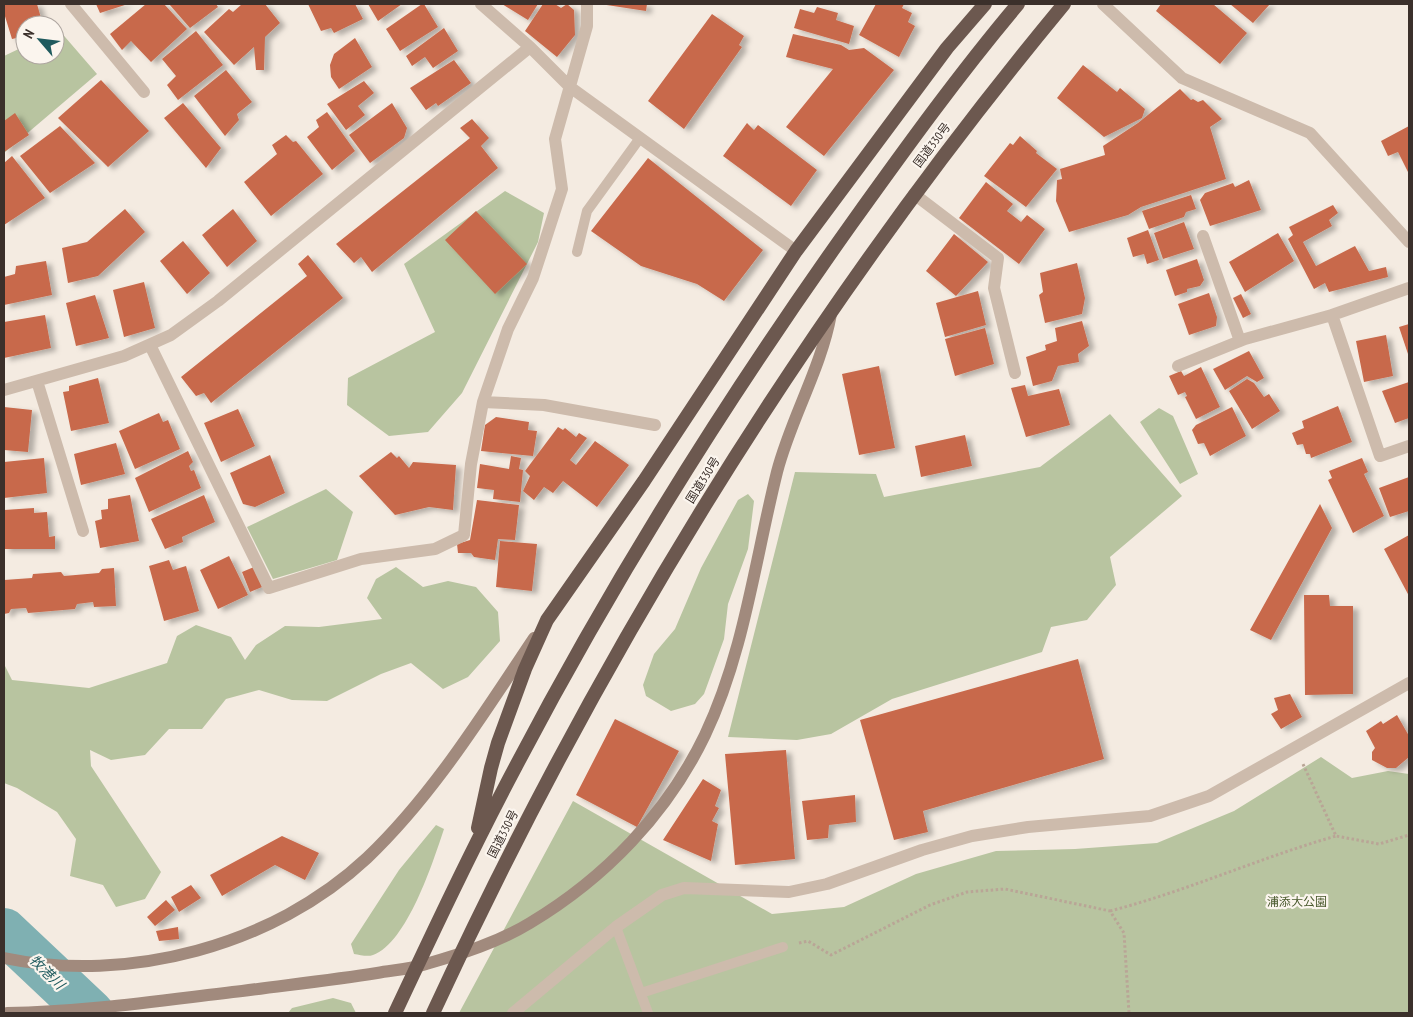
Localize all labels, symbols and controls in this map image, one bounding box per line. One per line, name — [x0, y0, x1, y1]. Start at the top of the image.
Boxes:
north arrow — [15, 15, 65, 65]
text: N — [19, 26, 38, 41]
street label: 国道330号 — [910, 119, 953, 170]
street label: 国道330号 — [682, 454, 723, 506]
street label: 国道330号 — [484, 807, 521, 860]
park label: 浦添大公園 — [1267, 894, 1327, 909]
water label: 牧港川 — [26, 951, 70, 994]

